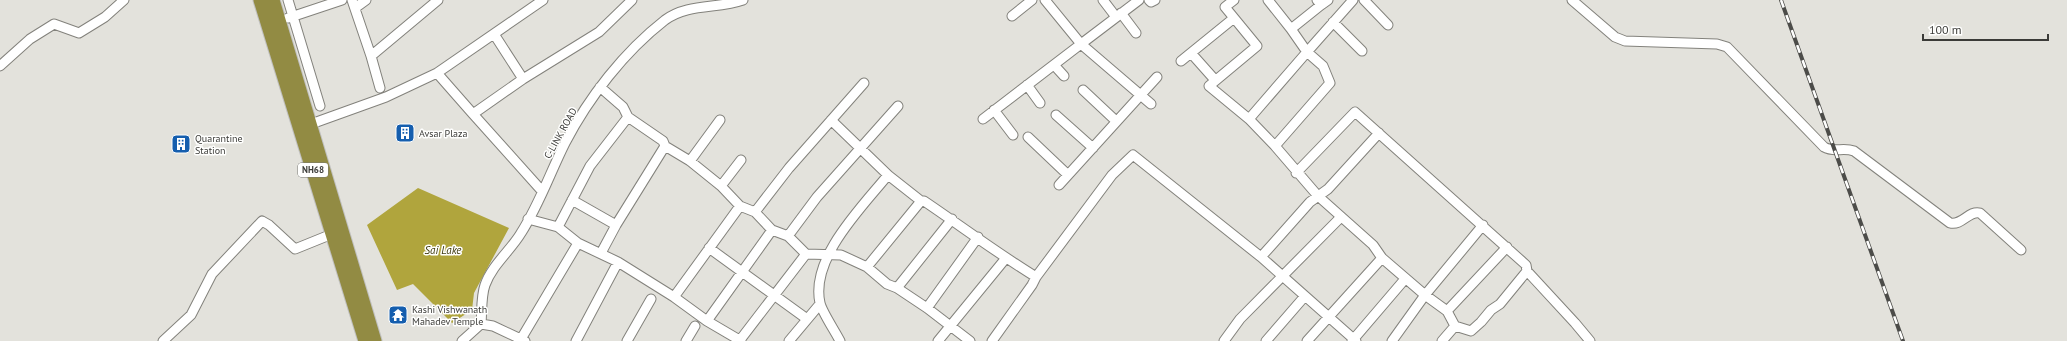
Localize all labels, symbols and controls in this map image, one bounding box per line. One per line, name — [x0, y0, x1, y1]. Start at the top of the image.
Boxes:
scale bar — [1923, 16, 2048, 42]
text: 100 m — [1929, 22, 1962, 37]
street label: C-LINK ROAD — [541, 105, 580, 161]
building icon: Avsar Plaza — [394, 122, 416, 144]
place label: Avsar Plaza — [419, 127, 467, 140]
place label: Quarantine Station — [195, 132, 243, 157]
building icon: Quarantine Station — [170, 133, 192, 155]
road number: NH68 — [298, 163, 328, 177]
water label: Sai Lake — [425, 243, 461, 257]
place label: Kashi Vishwanath Mahadev Temple — [412, 303, 487, 328]
temple icon: Kashi Vishwanath Mahadev Temple — [387, 304, 409, 326]

